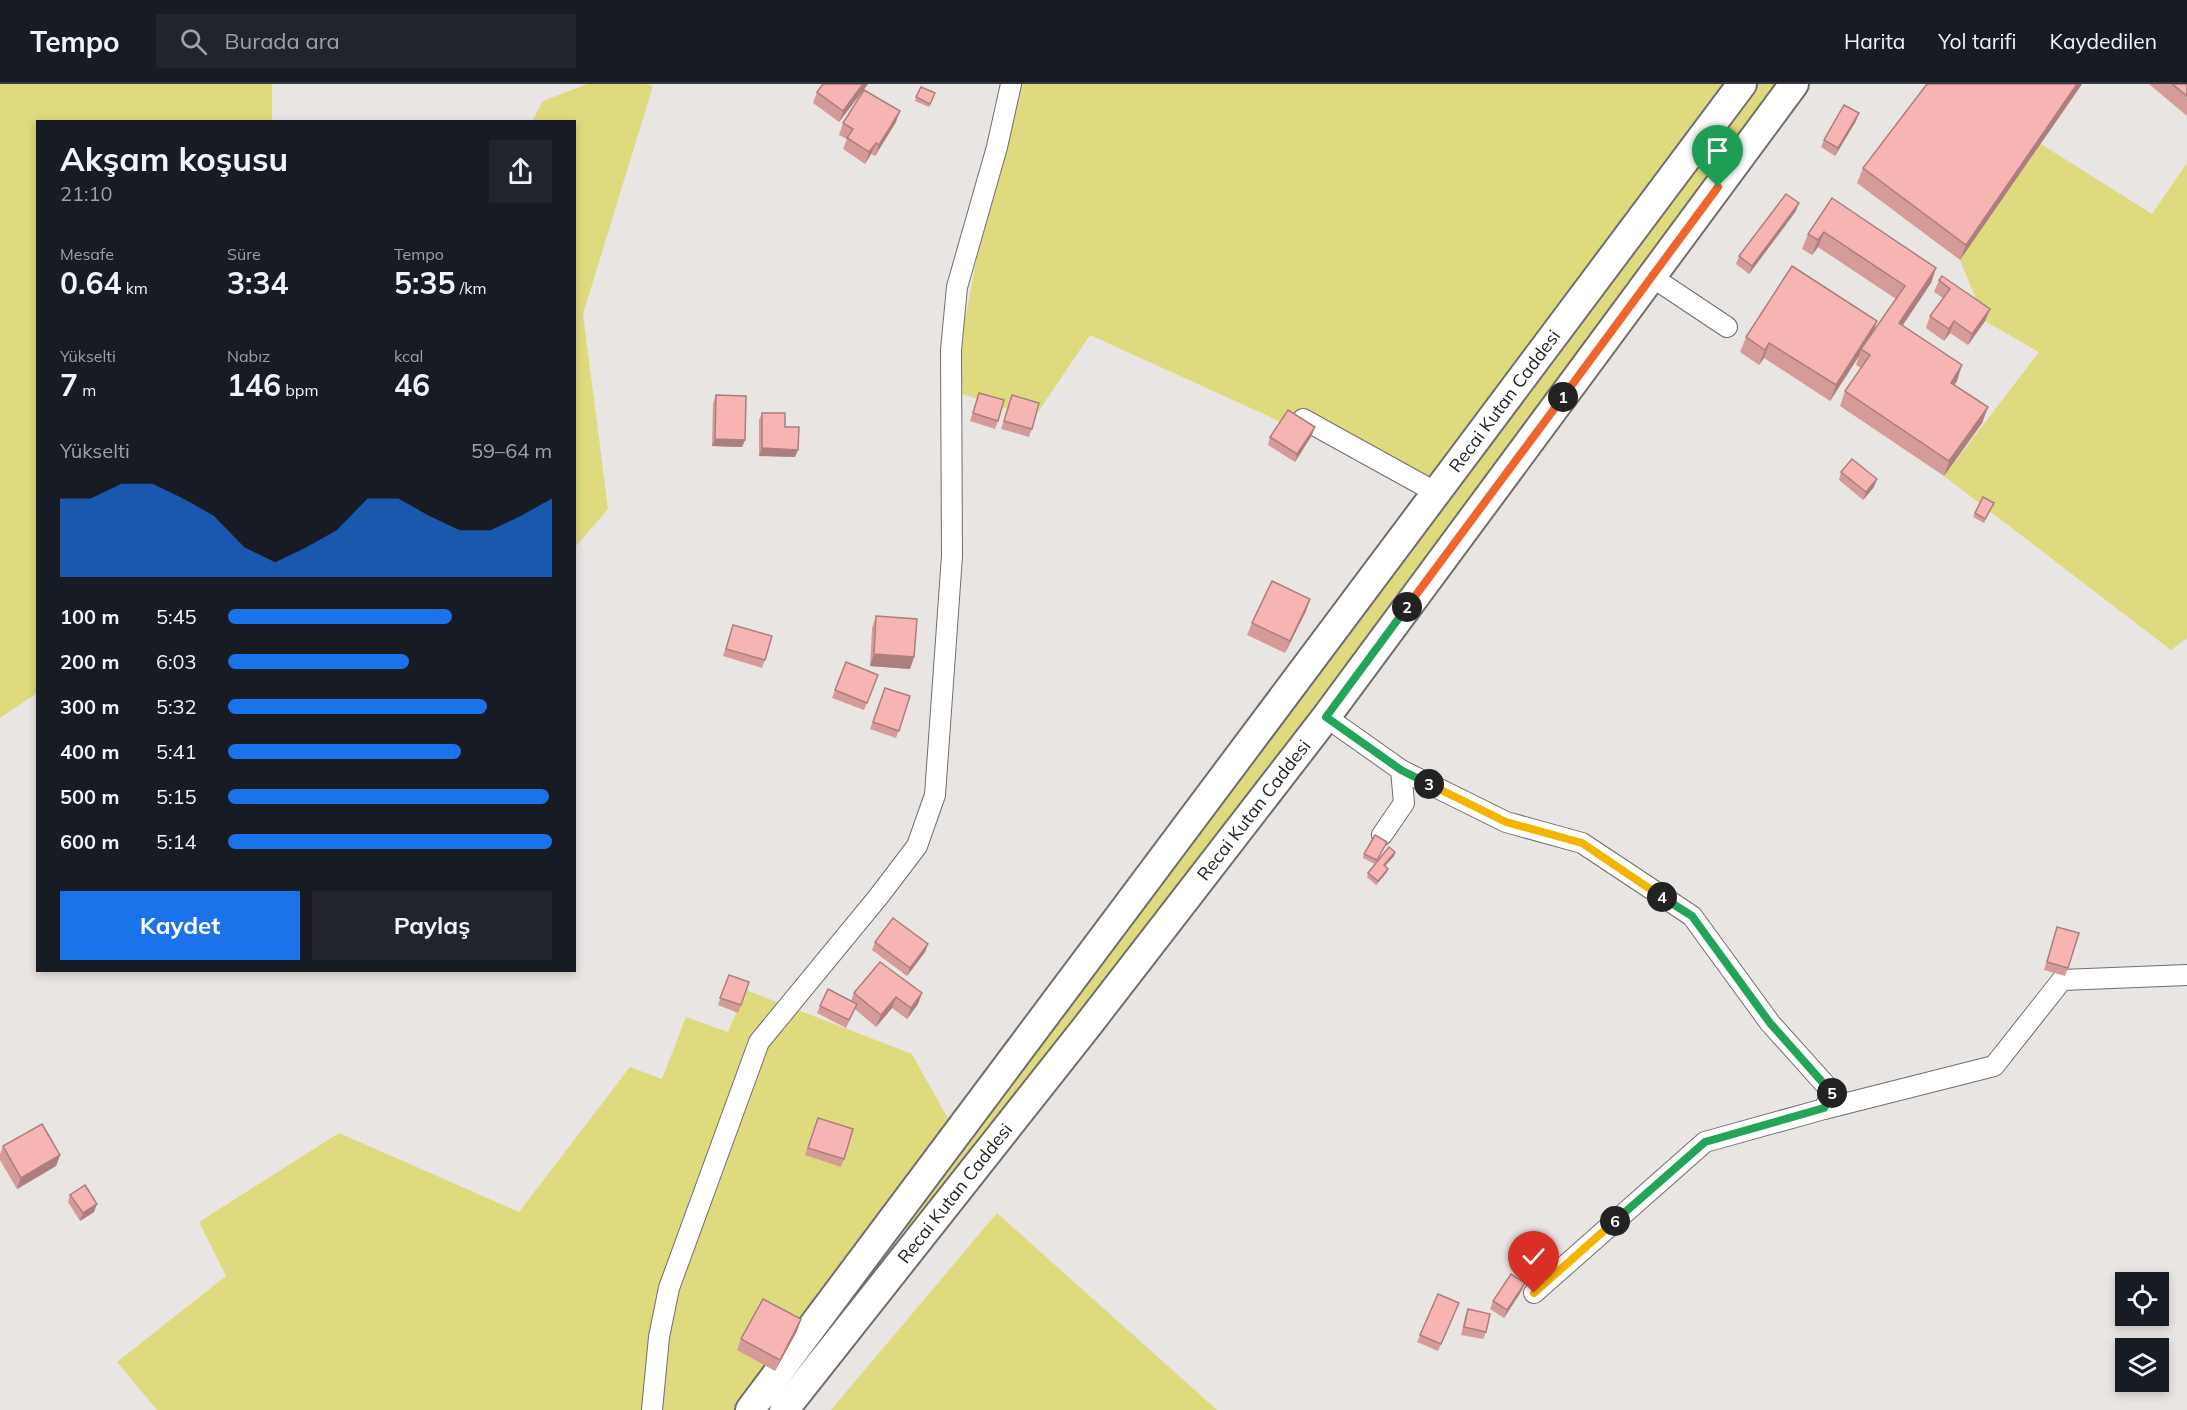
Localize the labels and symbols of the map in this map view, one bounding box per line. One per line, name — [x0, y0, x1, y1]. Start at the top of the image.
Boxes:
pin — [1692, 125, 1743, 187]
street label: Recai Kutan Caddesi — [1444, 325, 1565, 477]
pin: 1 — [1548, 382, 1578, 412]
pin: 2 — [1392, 592, 1422, 622]
street label: Recai Kutan Caddesi — [1192, 735, 1315, 885]
pin: 3 — [1414, 769, 1444, 799]
pin: 4 — [1647, 882, 1677, 912]
pin: 5 — [1817, 1078, 1847, 1108]
street label: Recai Kutan Caddesi — [892, 1118, 1017, 1268]
pin: 6 — [1600, 1206, 1630, 1236]
pin — [1508, 1231, 1559, 1293]

